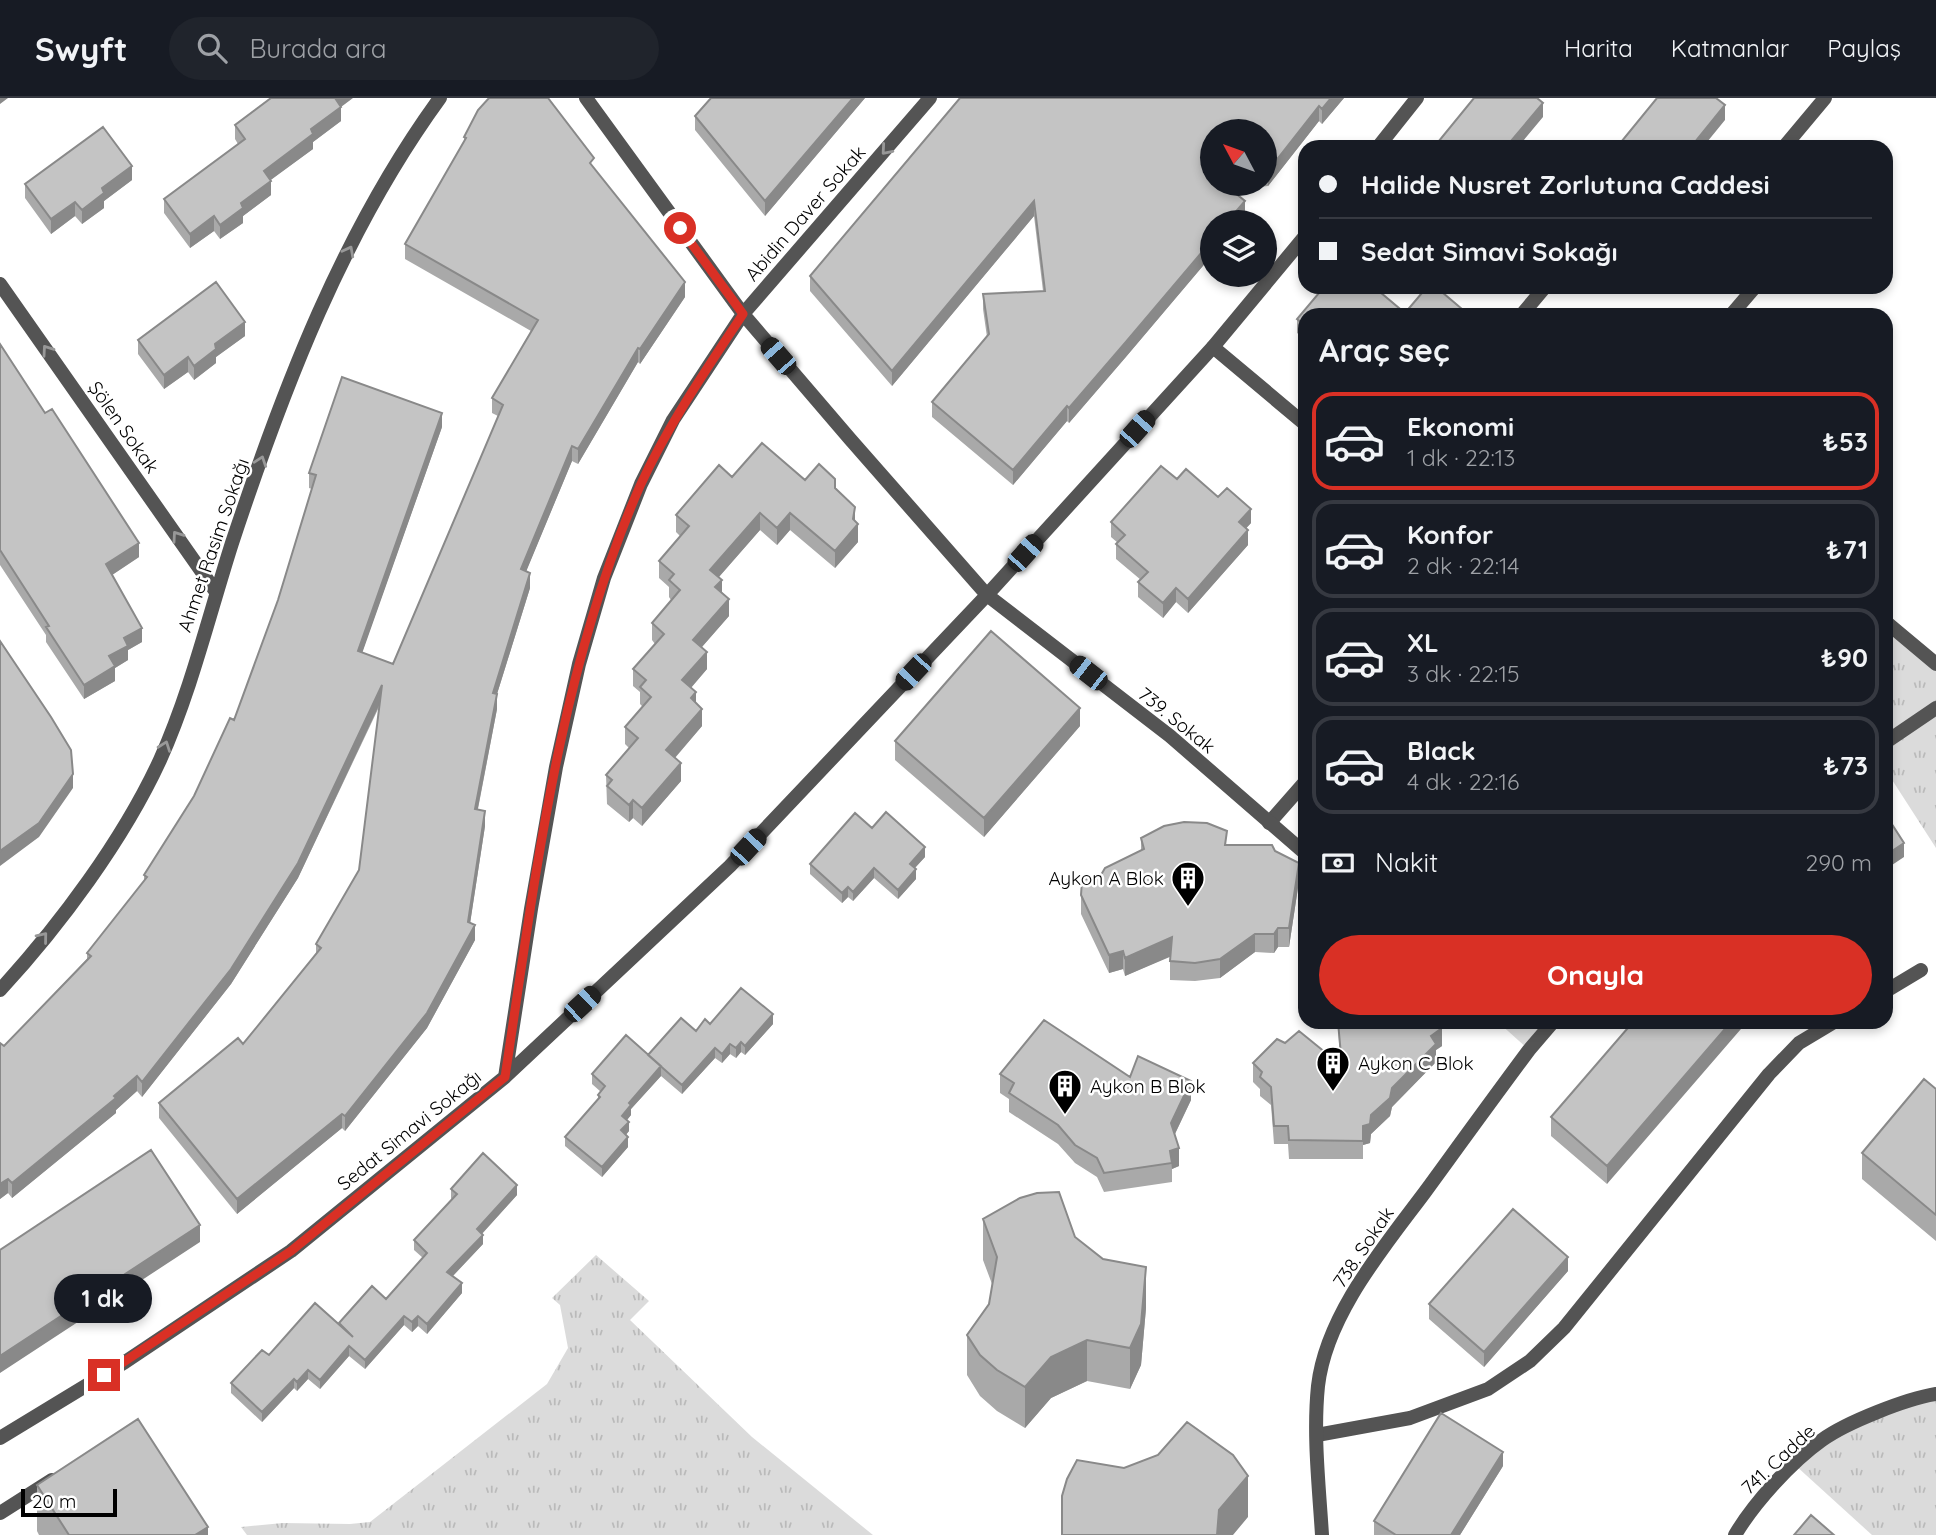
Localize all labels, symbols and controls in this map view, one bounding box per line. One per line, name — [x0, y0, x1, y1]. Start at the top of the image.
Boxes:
search box — [169, 17, 659, 80]
text: Swyft — [35, 28, 127, 69]
icon: search — [193, 29, 231, 67]
text: Burada ara — [249, 32, 386, 65]
text: Harita — [1564, 33, 1633, 63]
text: Katmanlar — [1671, 33, 1789, 63]
text: Paylaş — [1827, 33, 1901, 63]
north arrow — [1200, 119, 1278, 196]
map controls — [1200, 119, 1277, 287]
street label: Abidin Daver Sokak — [740, 140, 870, 286]
one-way arrow — [882, 141, 894, 154]
text: Halide Nusret Zorlutuna Caddesi — [1361, 168, 1770, 201]
button: layers — [1200, 210, 1277, 287]
route start — [664, 212, 696, 244]
text: Sedat Simavi Sokağı — [1361, 235, 1618, 268]
one-way arrow — [341, 246, 354, 258]
text: Araç seç — [1319, 330, 1450, 370]
car — [757, 333, 800, 379]
one-way arrow — [43, 345, 55, 358]
street label: Şölen Sokak — [83, 376, 165, 478]
car — [1116, 406, 1159, 452]
icon: car — [1323, 410, 1386, 473]
text: Ekonomi — [1407, 410, 1514, 443]
text: ₺53 — [1823, 425, 1868, 458]
text: 1 dk · 22:13 — [1407, 443, 1515, 472]
street label: Ahmet Rasim Sokağı — [172, 455, 254, 635]
one-way arrow — [253, 455, 267, 467]
icon: car — [1323, 518, 1386, 581]
text: Konfor — [1407, 518, 1493, 551]
car — [1004, 530, 1047, 576]
one-way arrow — [173, 531, 185, 544]
text: ₺71 — [1826, 533, 1868, 566]
text: 2 dk · 22:14 — [1407, 551, 1519, 580]
icon: car — [1323, 626, 1386, 689]
text: XL — [1407, 626, 1439, 659]
text: ₺90 — [1821, 641, 1868, 674]
car — [891, 649, 936, 695]
car — [1065, 652, 1112, 694]
text: 3 dk · 22:15 — [1407, 659, 1519, 688]
street label: 739. Sokak — [1134, 682, 1220, 758]
icon: car — [1323, 734, 1386, 797]
text: Black — [1407, 734, 1476, 767]
one-way arrow — [156, 740, 170, 752]
text: ₺73 — [1823, 749, 1868, 782]
text: 4 dk · 22:16 — [1407, 767, 1519, 796]
car — [726, 824, 771, 870]
icon: cash — [1319, 844, 1357, 882]
text: Nakit — [1375, 846, 1438, 879]
text: 290 m — [1805, 848, 1872, 877]
building icon: Aykon A Blok — [1169, 859, 1207, 908]
place label: Aykon A Blok — [1048, 866, 1164, 890]
one-way arrow — [35, 933, 48, 945]
button: Onayla — [1319, 935, 1872, 1015]
car — [560, 982, 605, 1026]
building icon: Aykon C Blok — [1314, 1044, 1352, 1093]
place label: Aykon C Blok — [1358, 1051, 1474, 1075]
street label: Sedat Simavi Sokağı — [332, 1065, 486, 1195]
building icon: Aykon B Blok — [1046, 1067, 1084, 1116]
place label: Aykon B Blok — [1090, 1074, 1206, 1098]
street label: 738. Sokak — [1327, 1202, 1399, 1292]
callout: 1 dk — [55, 1274, 153, 1322]
text: 1 dk — [82, 1284, 124, 1313]
route end — [88, 1359, 120, 1391]
street label: 741. Cadde — [1736, 1419, 1820, 1499]
scale bar — [21, 1486, 117, 1518]
text: 20 m — [32, 1489, 76, 1513]

